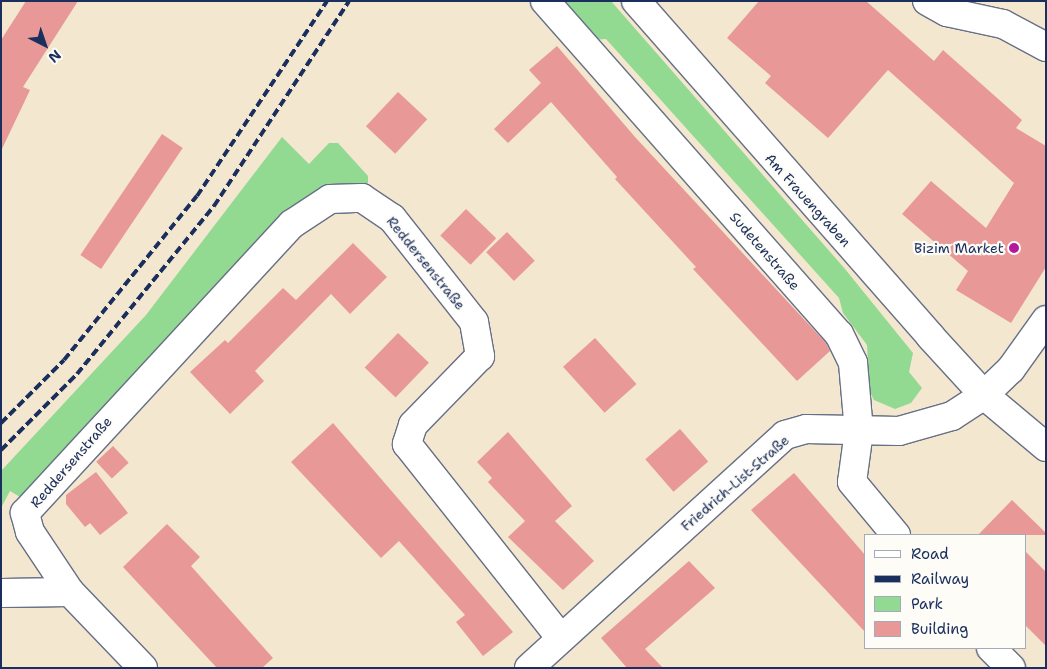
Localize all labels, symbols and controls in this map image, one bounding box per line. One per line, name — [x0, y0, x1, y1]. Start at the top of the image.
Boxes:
north arrow — [20, 20, 70, 70]
text: N — [45, 46, 65, 67]
street label: Am Frauengraben — [762, 150, 854, 250]
street label: Sudetenstraße — [726, 208, 804, 294]
street label: Reddersenstraße — [383, 213, 469, 313]
place label: Bizim Market — [914, 240, 1004, 256]
marker: Bizim Market — [1008, 242, 1020, 254]
street label: Reddersenstraße — [27, 413, 115, 511]
street label: Friedrich-List-Straße — [677, 431, 793, 535]
legend — [864, 534, 1027, 649]
text: Road — [911, 544, 949, 564]
text: Railway — [911, 569, 969, 589]
text: Park — [911, 594, 943, 614]
text: Building — [911, 619, 968, 639]

